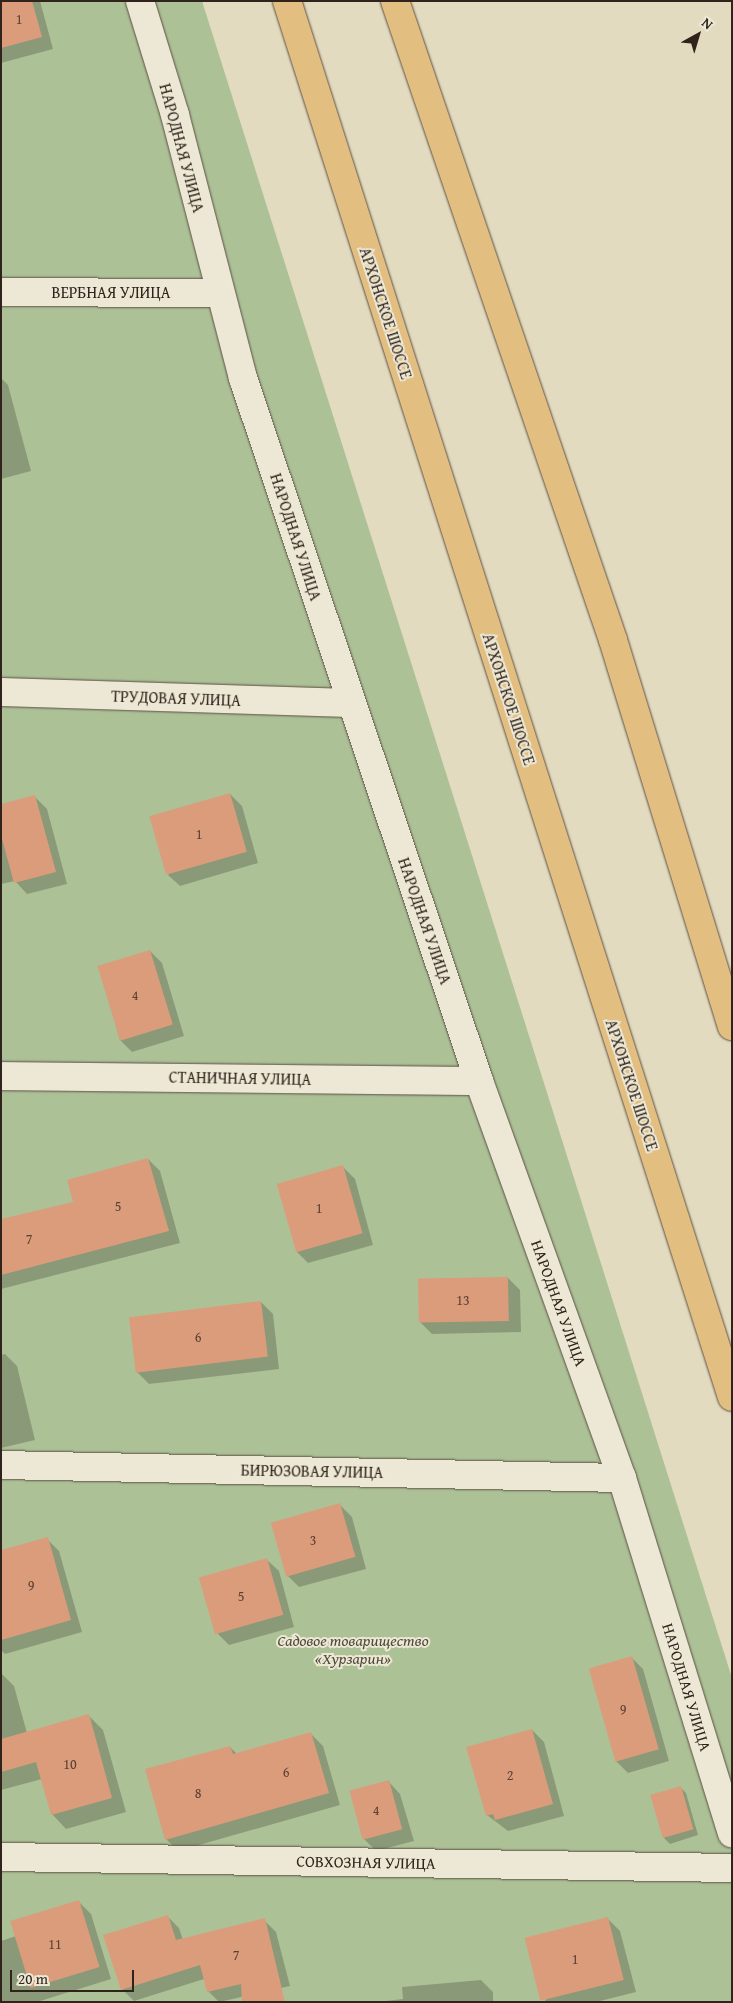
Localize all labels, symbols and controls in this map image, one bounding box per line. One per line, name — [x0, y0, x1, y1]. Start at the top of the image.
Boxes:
north arrow — [673, 10, 723, 60]
house number: 1 — [16, 11, 22, 27]
text: N — [698, 13, 717, 34]
street label: НАРОДНАЯ УЛИЦА — [156, 81, 208, 215]
street label: АРХОНСКОЕ ШОССЕ — [356, 245, 416, 381]
street label: ВЕРБНАЯ УЛИЦА — [52, 282, 170, 302]
street label: НАРОДНАЯ УЛИЦА — [266, 471, 326, 603]
street label: АРХОНСКОЕ ШОССЕ — [479, 631, 539, 767]
street label: ТРУДОВАЯ УЛИЦА — [111, 686, 241, 710]
house number: 1 — [196, 826, 202, 842]
street label: НАРОДНАЯ УЛИЦА — [394, 855, 456, 987]
house number: 4 — [132, 987, 138, 1003]
street label: АРХОНСКОЕ ШОССЕ — [602, 1017, 662, 1153]
street label: СТАНИЧНАЯ УЛИЦА — [169, 1067, 311, 1089]
house number: 5 — [115, 1198, 121, 1214]
house number: 1 — [316, 1200, 322, 1216]
house number: 7 — [26, 1231, 32, 1247]
street label: НАРОДНАЯ УЛИЦА — [527, 1237, 591, 1369]
house number: 13 — [456, 1292, 470, 1308]
house number: 6 — [195, 1329, 201, 1345]
street label: БИРЮЗОВАЯ УЛИЦА — [241, 1460, 383, 1482]
house number: 3 — [310, 1532, 316, 1548]
house number: 9 — [28, 1577, 34, 1593]
house number: 5 — [238, 1588, 244, 1604]
street label: НАРОДНАЯ УЛИЦА — [658, 1621, 716, 1753]
park label: Садовое товарищество «Хурзарин» — [277, 1630, 429, 1668]
house number: 9 — [620, 1701, 626, 1717]
house number: 10 — [63, 1756, 77, 1772]
house number: 6 — [283, 1764, 289, 1780]
house number: 2 — [507, 1767, 513, 1783]
house number: 8 — [195, 1785, 201, 1801]
house number: 4 — [373, 1802, 379, 1818]
street label: СОВХОЗНАЯ УЛИЦА — [296, 1851, 436, 1873]
house number: 11 — [48, 1936, 62, 1952]
house number: 7 — [233, 1947, 239, 1963]
house number: 1 — [572, 1951, 578, 1967]
scale bar — [12, 1960, 136, 1992]
text: 20 m — [18, 1968, 48, 1989]

